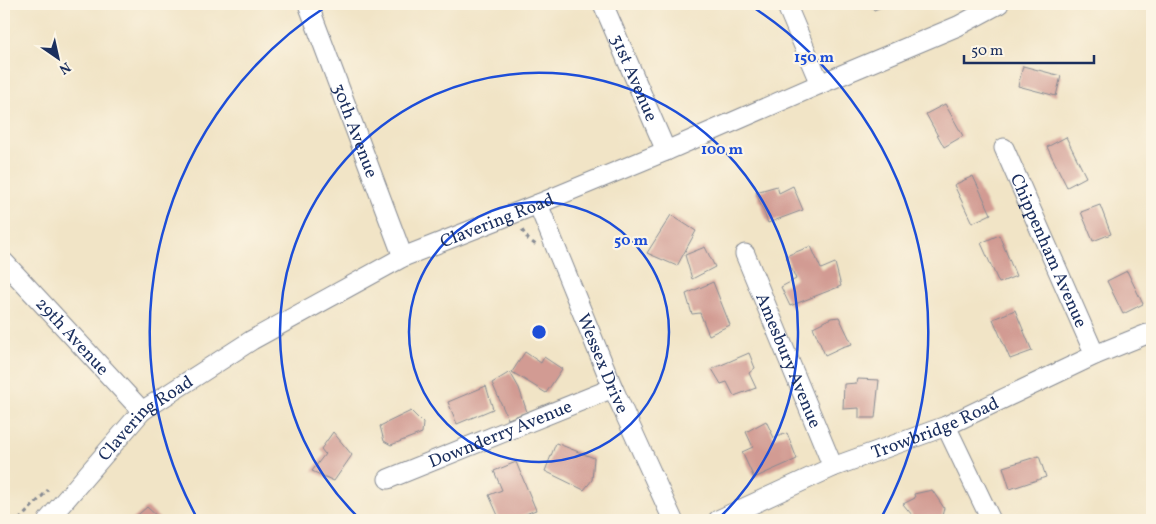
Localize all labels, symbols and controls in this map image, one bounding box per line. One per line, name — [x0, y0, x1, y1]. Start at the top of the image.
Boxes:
street label: 31st Avenue — [603, 31, 663, 126]
north arrow — [32, 32, 82, 82]
scale bar — [964, 32, 1094, 64]
text: 50 m — [971, 41, 1003, 62]
text: 150 m — [794, 48, 834, 69]
text: N — [55, 57, 74, 78]
street label: 30th Avenue — [325, 80, 383, 182]
text: 100 m — [701, 140, 744, 161]
street label: Chippenham Avenue — [1003, 170, 1093, 332]
street label: Clavering Road — [437, 188, 558, 255]
text: 50 m — [614, 231, 648, 252]
street label: Amesbury Avenue — [748, 289, 827, 432]
street label: 29th Avenue — [29, 293, 114, 382]
street label: Wessex Drive — [570, 310, 634, 418]
centre of rings — [530, 323, 548, 341]
street label: Clavering Road — [93, 370, 199, 467]
street label: Trowbridge Road — [868, 392, 1003, 466]
street label: Downderry Avenue — [425, 395, 576, 475]

